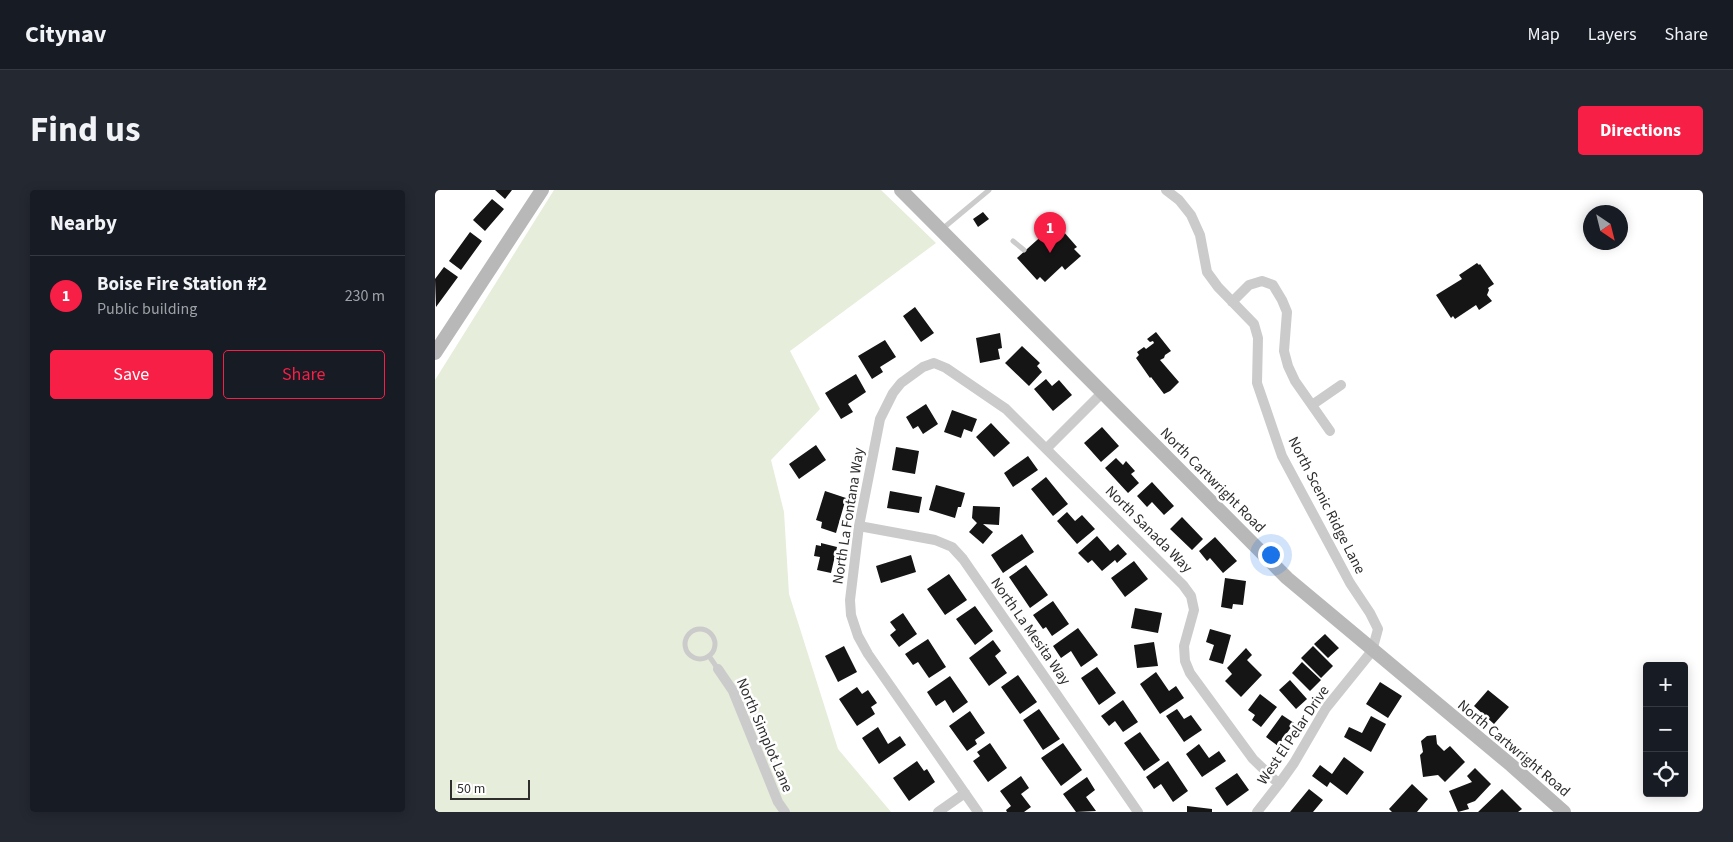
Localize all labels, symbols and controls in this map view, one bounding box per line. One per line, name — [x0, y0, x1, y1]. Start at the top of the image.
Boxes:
text: Citynav — [25, 17, 106, 52]
text: Map — [1528, 22, 1560, 47]
text: Layers — [1588, 22, 1637, 47]
text: Share — [1665, 22, 1708, 47]
text: Find us — [30, 105, 140, 155]
button: Directions — [1578, 106, 1703, 155]
north arrow — [1583, 205, 1628, 250]
text: Nearby — [50, 208, 117, 238]
pin: 1 — [1034, 212, 1066, 253]
text: Boise Fire Station #2 — [97, 271, 267, 298]
text: 1 — [62, 285, 70, 307]
text: 230 m — [345, 285, 385, 307]
text: Public building — [97, 298, 197, 320]
button: Save — [50, 350, 213, 399]
button: Share — [223, 350, 385, 399]
street label: North Cartwright Road — [1155, 423, 1270, 538]
street label: North Scenic Ridge Lane — [1283, 433, 1370, 578]
street label: North La Fontana Way — [827, 446, 870, 586]
street label: North Sanada Way — [1100, 481, 1197, 578]
your location — [1258, 542, 1284, 568]
street label: North La Mesita Way — [986, 573, 1076, 689]
map controls — [1643, 662, 1688, 797]
button: + — [1643, 662, 1688, 707]
street label: North Simplot Lane — [731, 675, 798, 795]
street label: West El Pelar Drive — [1252, 681, 1334, 789]
street label: North Cartwright Road — [1453, 695, 1575, 802]
button: − — [1643, 707, 1688, 752]
button: locate — [1643, 752, 1688, 797]
scale bar — [450, 777, 530, 800]
text: 50 m — [457, 779, 485, 799]

